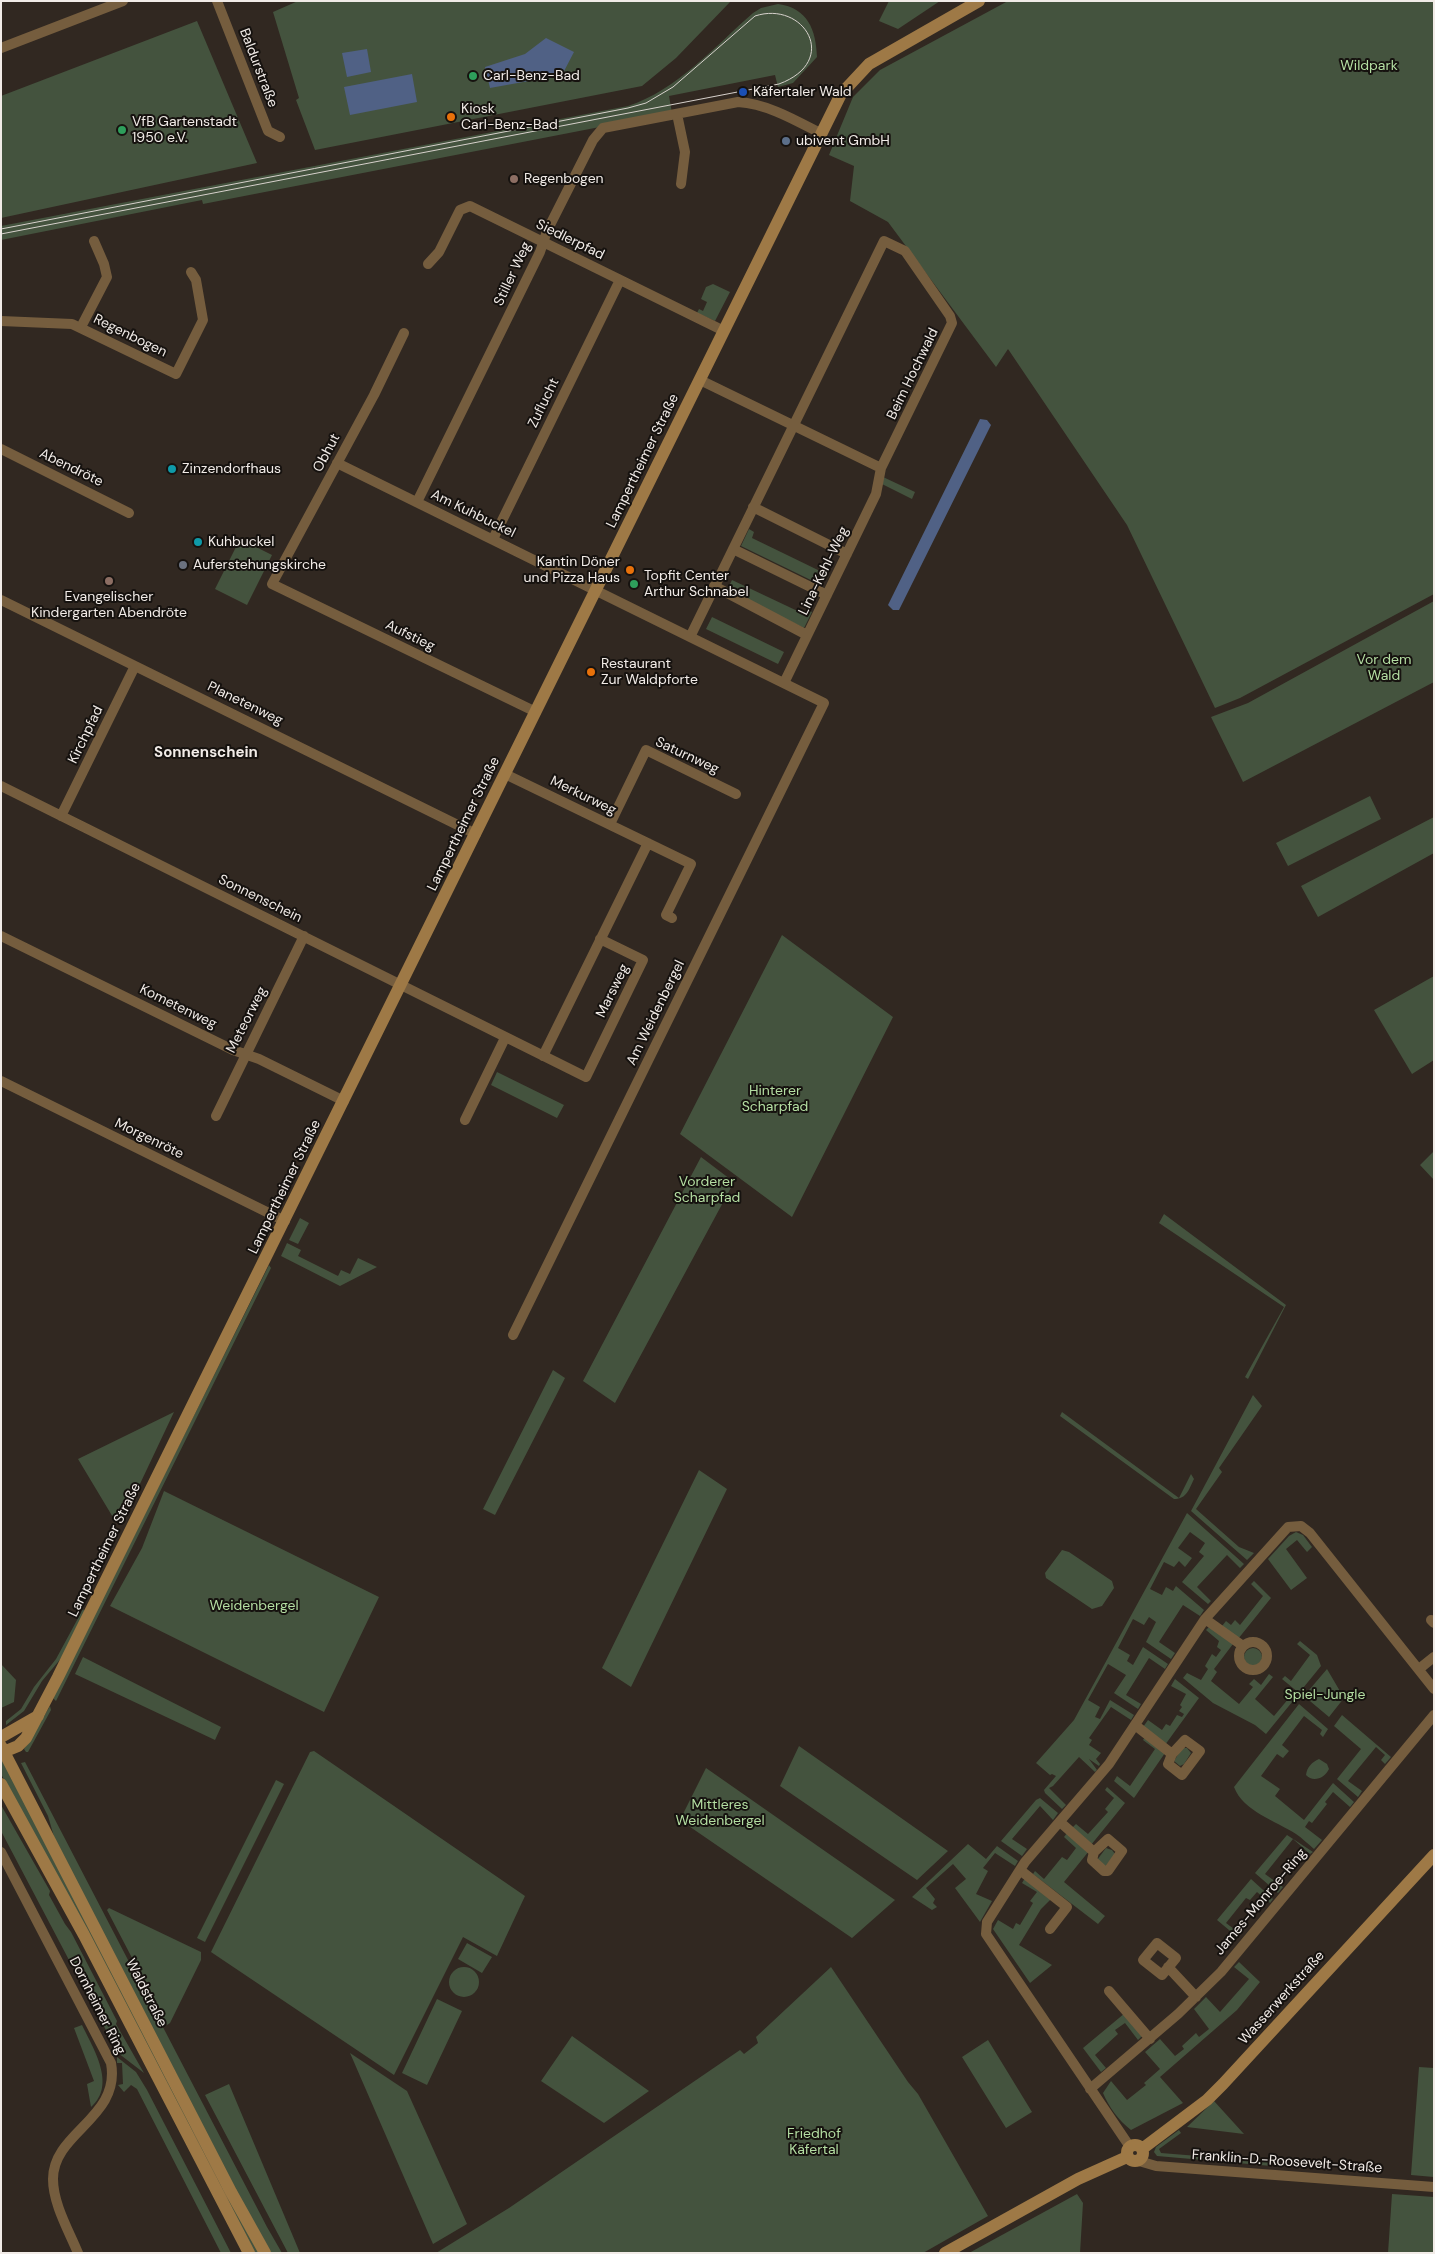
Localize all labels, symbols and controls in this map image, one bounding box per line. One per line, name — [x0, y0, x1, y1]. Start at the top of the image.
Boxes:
street label: Baldurstraße — [235, 26, 281, 110]
park label: Wildpark — [1340, 58, 1398, 74]
place label: Carl-Benz-Bad — [483, 68, 580, 84]
marker: Carl-Benz-Bad — [467, 70, 479, 82]
place label: Käfertaler Wald — [753, 84, 852, 100]
marker: Käfertaler Wald — [737, 86, 749, 98]
place label: Kiosk Carl-Benz-Bad — [461, 101, 558, 134]
marker: Kiosk Carl-Benz-Bad — [445, 111, 457, 123]
place label: VfB Gartenstadt 1950 e.V. — [132, 114, 237, 146]
marker: VfB Gartenstadt 1950 e.V. — [116, 124, 128, 136]
place label: ubivent GmbH — [796, 133, 890, 149]
marker: ubivent GmbH — [780, 135, 792, 147]
place label: Regenbogen — [524, 171, 604, 187]
marker: Regenbogen — [508, 173, 520, 185]
street label: Siedlerpfad — [533, 216, 607, 264]
street label: Stiller Weg — [491, 239, 535, 309]
street label: Regenbogen — [91, 311, 169, 361]
street label: Beim Hochwald — [884, 325, 942, 423]
street label: Zuflucht — [525, 375, 563, 431]
street label: Lampertheimer Straße — [603, 391, 683, 531]
street label: Obhut — [310, 431, 344, 475]
street label: Abendröte — [36, 445, 106, 491]
place label: Zinzendorfhaus — [182, 461, 281, 477]
marker: Zinzendorfhaus — [166, 463, 178, 475]
street label: Am Kuhbuckel — [428, 486, 518, 542]
street label: Lina-Kehl-Weg — [795, 524, 853, 618]
place label: Kuhbuckel — [208, 534, 274, 550]
marker: Kuhbuckel — [192, 536, 204, 548]
place label: Kantin Döner und Pizza Haus — [524, 554, 620, 586]
place label: Auferstehungskirche — [193, 557, 326, 573]
marker: Auferstehungskirche — [177, 559, 189, 571]
marker: Kantin Döner und Pizza Haus — [624, 564, 636, 576]
place label: Topfit Center Arthur Schnabel — [644, 568, 749, 600]
marker: Evangelischer Kindergarten Abendröte — [103, 575, 115, 587]
marker: Topfit Center Arthur Schnabel — [628, 578, 640, 590]
place label: Evangelischer Kindergarten Abendröte — [31, 589, 187, 622]
street label: Aufstieg — [383, 617, 437, 655]
park label: Vor dem Wald — [1357, 652, 1411, 684]
place label: Restaurant Zur Waldpforte — [601, 656, 698, 689]
marker: Restaurant Zur Waldpforte — [585, 666, 597, 678]
street label: Planetenweg — [204, 678, 286, 730]
street label: Kirchpfad — [65, 703, 107, 767]
street label: Saturnweg — [652, 734, 722, 778]
district label: Sonnenschein — [154, 744, 258, 762]
street label: Lampertheimer Straße — [424, 754, 504, 894]
street label: Merkurweg — [547, 773, 619, 819]
street label: Sonnenschein — [215, 872, 305, 926]
street label: Am Weidenbergel — [623, 958, 689, 1068]
street label: Marsweg — [593, 961, 633, 1021]
street label: Kometenweg — [137, 981, 219, 1033]
street label: Meteorweg — [223, 984, 271, 1056]
park label: Hinterer Scharpfad — [742, 1083, 808, 1116]
street label: Morgenröte — [112, 1115, 186, 1163]
street label: Lampertheimer Straße — [245, 1117, 325, 1257]
park label: Vorderer Scharpfad — [674, 1174, 740, 1206]
street label: Lampertheimer Straße — [65, 1480, 145, 1620]
park label: Weidenbergel — [209, 1598, 299, 1614]
park label: Spiel-Jungle — [1285, 1687, 1365, 1703]
park label: Mittleres Weidenbergel — [675, 1797, 765, 1830]
street label: James-Monroe-Ring — [1211, 1845, 1311, 1959]
street label: Wasserwerkstraße — [1236, 1948, 1328, 2048]
street label: Dornheimer Ring — [65, 1954, 129, 2058]
street label: Waldstraße — [122, 1956, 170, 2030]
park label: Friedhof Käfertal — [787, 2126, 841, 2158]
street label: Franklin-D.-Roosevelt-Straße — [1191, 2147, 1383, 2177]

